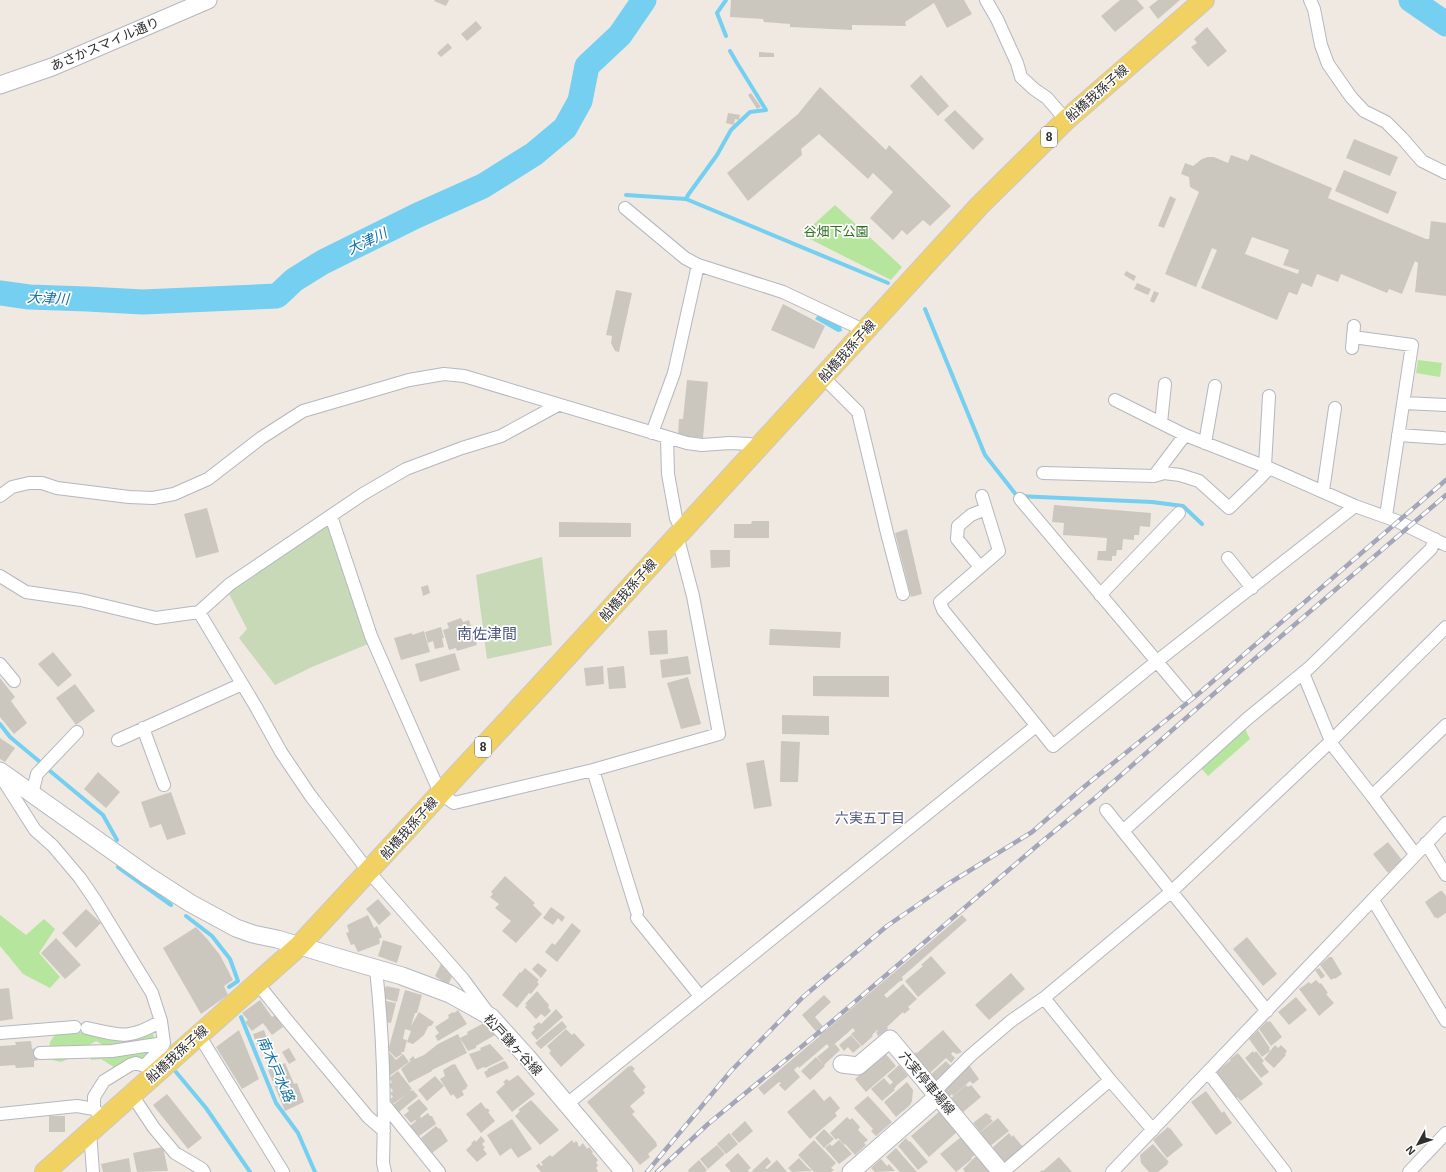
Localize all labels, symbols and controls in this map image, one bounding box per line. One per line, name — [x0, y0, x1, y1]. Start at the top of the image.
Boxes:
street label: あさかスマイル通り — [48, 14, 162, 74]
street label: 船橋我孫子線 — [1063, 62, 1131, 124]
road number: 8 — [1041, 127, 1057, 147]
water label: 大津川 — [345, 224, 391, 257]
park label: 谷畑下公園 — [803, 224, 869, 239]
water label: 大津川 — [27, 289, 71, 307]
street label: 船橋我孫子線 — [815, 317, 879, 385]
street label: 船橋我孫子線 — [596, 556, 660, 624]
district label: 南佐津間 — [457, 625, 517, 642]
road number: 8 — [475, 737, 491, 757]
street label: 船橋我孫子線 — [377, 794, 441, 862]
district label: 六実五丁目 — [835, 810, 905, 826]
street label: 松戸鎌ヶ谷線 — [481, 1011, 545, 1079]
street label: 船橋我孫子線 — [143, 1022, 211, 1086]
water label: 南木戸水路 — [254, 1034, 298, 1105]
street label: 六実停車場線 — [896, 1048, 958, 1118]
north arrow — [1398, 1124, 1438, 1164]
text: N — [1403, 1143, 1417, 1157]

